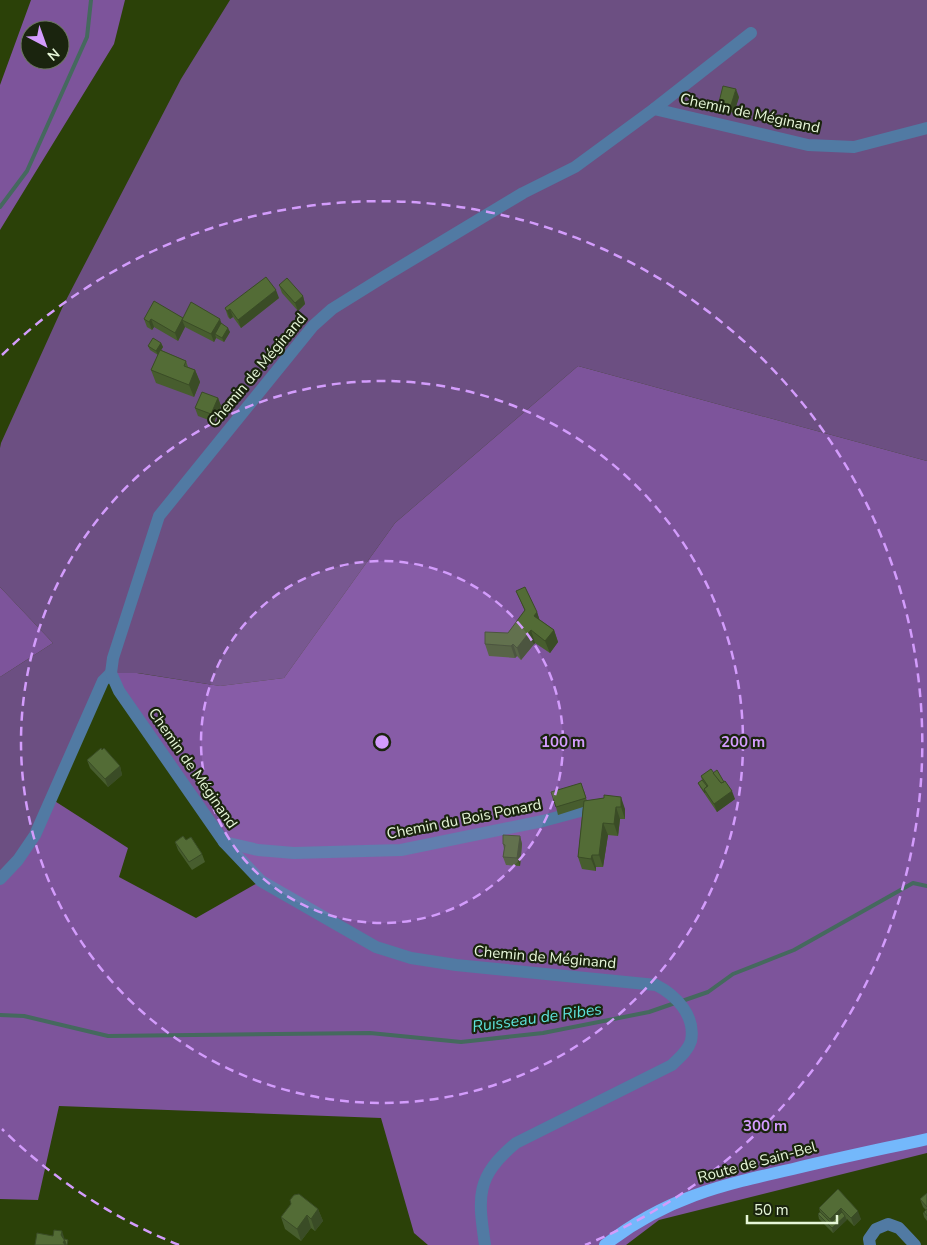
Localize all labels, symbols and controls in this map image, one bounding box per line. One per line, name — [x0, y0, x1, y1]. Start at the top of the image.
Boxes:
north arrow — [20, 20, 70, 70]
text: N — [43, 44, 63, 65]
street label: Chemin de Méginand — [678, 88, 822, 138]
street label: Chemin de Méginand — [203, 309, 311, 431]
street label: Chemin de Méginand — [144, 704, 242, 832]
text: 100 m — [541, 732, 585, 752]
text: 200 m — [721, 732, 765, 752]
centre of rings — [373, 733, 391, 751]
street label: Chemin du Bois Ponard — [385, 794, 543, 844]
street label: Chemin de Méginand — [473, 941, 617, 973]
water label: Ruisseau de Ribes — [471, 998, 604, 1038]
text: 300 m — [743, 1116, 787, 1136]
street label: Route de Sain-Bel — [695, 1136, 819, 1187]
scale bar — [747, 1192, 837, 1224]
text: 50 m — [754, 1200, 789, 1220]

